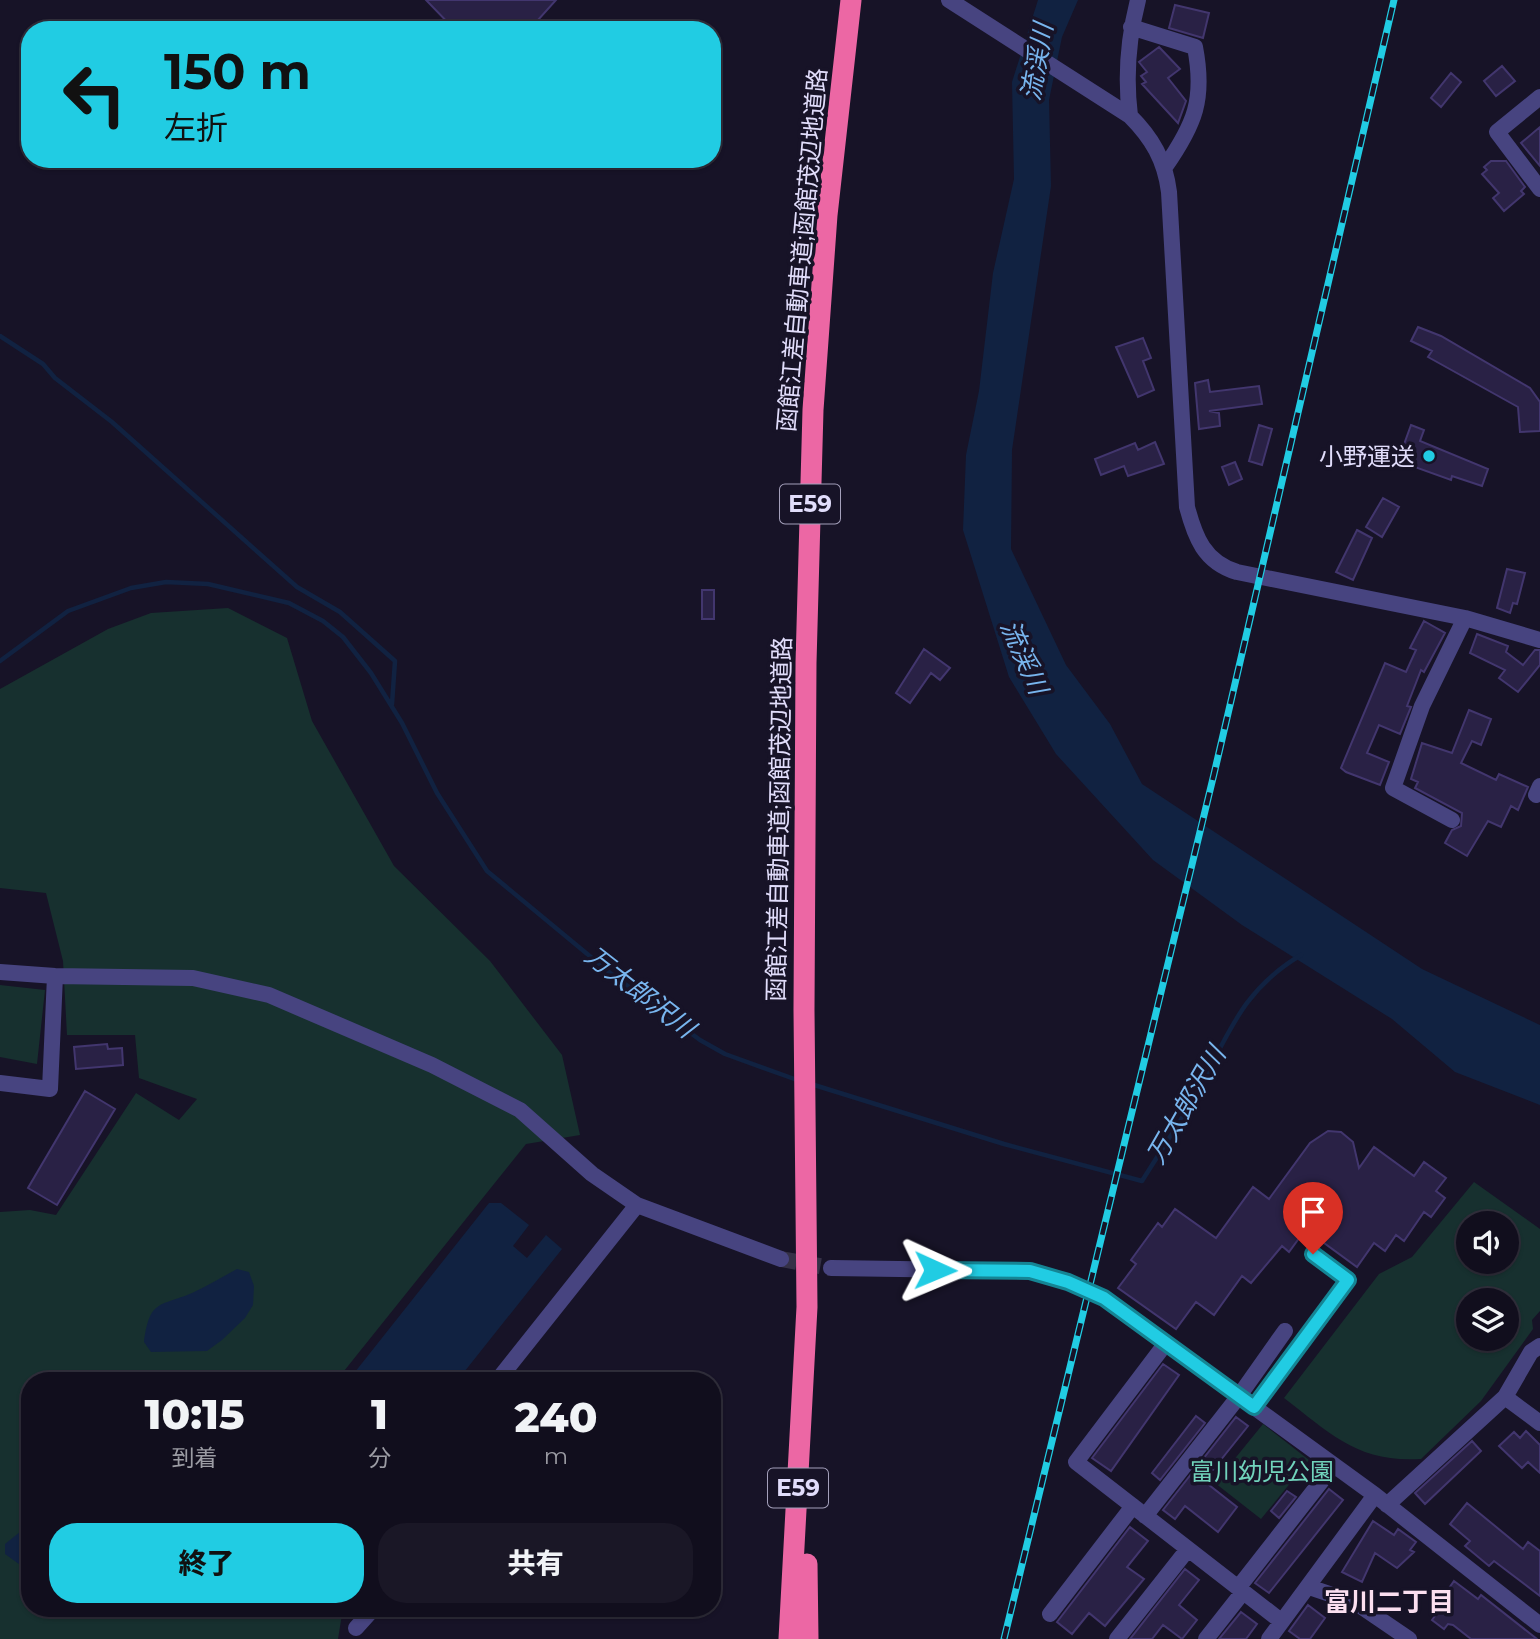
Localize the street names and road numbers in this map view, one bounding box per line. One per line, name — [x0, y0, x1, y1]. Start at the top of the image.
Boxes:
street label: 函館江差自動車道;函館茂辺地道路 — [772, 67, 832, 433]
road number: E59 — [780, 484, 840, 524]
street label: 函館江差自動車道;函館茂辺地道路 — [761, 636, 797, 1002]
road number: E59 — [768, 1469, 828, 1508]

